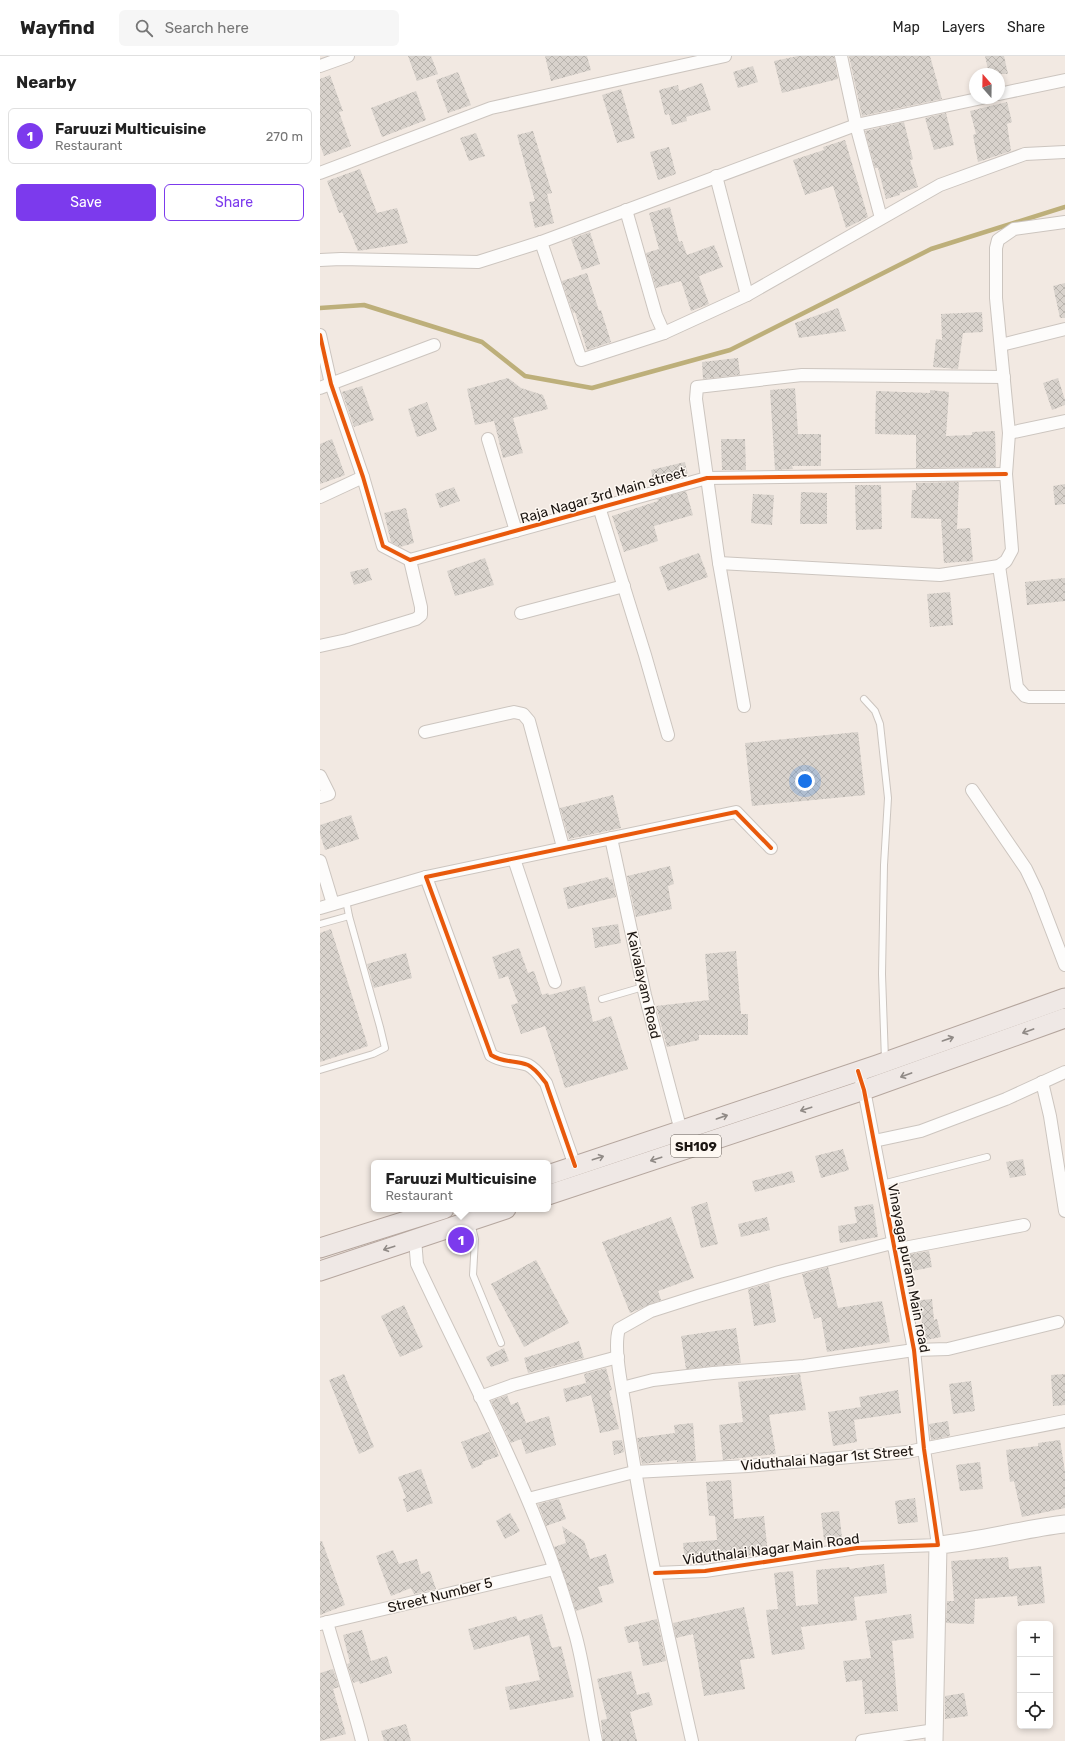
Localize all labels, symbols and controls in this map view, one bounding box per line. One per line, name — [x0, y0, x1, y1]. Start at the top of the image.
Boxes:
search box — [119, 10, 399, 46]
text: Wayfind — [20, 16, 95, 39]
icon: search — [133, 17, 155, 39]
text: Search here — [165, 19, 249, 37]
text: Map — [893, 19, 920, 36]
text: Layers — [942, 19, 985, 36]
text: Share — [1007, 19, 1045, 36]
north arrow — [969, 68, 1005, 104]
text: Nearby — [16, 72, 77, 92]
text: Faruuzi Multicuisine — [55, 120, 206, 138]
text: 1 — [27, 129, 33, 144]
text: 270 m — [266, 129, 303, 144]
text: Restaurant — [55, 138, 122, 153]
button: Save — [16, 184, 156, 221]
button: Share — [164, 184, 304, 221]
street label: Raja Nagar 3rd Main street — [518, 463, 689, 527]
your location — [795, 771, 815, 791]
street label: Kaivalayam Road — [623, 930, 664, 1041]
one-way arrow — [1022, 1028, 1035, 1035]
one-way arrow — [942, 1035, 954, 1043]
one-way arrow — [901, 1072, 913, 1080]
one-way arrow — [801, 1106, 813, 1114]
one-way arrow — [715, 1113, 728, 1120]
road number: SH109 — [671, 1135, 721, 1157]
one-way arrow — [592, 1154, 604, 1162]
one-way arrow — [650, 1156, 663, 1163]
popup — [371, 1160, 551, 1212]
text: Faruuzi Multicuisine — [385, 1170, 537, 1188]
street label: Vinayaga puram Main road — [884, 1182, 933, 1354]
text: Restaurant — [385, 1188, 453, 1203]
pin: 1 — [448, 1225, 474, 1255]
one-way arrow — [383, 1245, 396, 1252]
street label: Viduthalai Nagar 1st Street — [740, 1442, 915, 1475]
street label: Viduthalai Nagar Main Road — [682, 1530, 861, 1569]
street label: Street Number 5 — [386, 1574, 494, 1617]
map controls — [1017, 1621, 1053, 1729]
button: + — [1017, 1621, 1053, 1657]
button: − — [1017, 1657, 1053, 1693]
button: locate — [1017, 1693, 1053, 1729]

